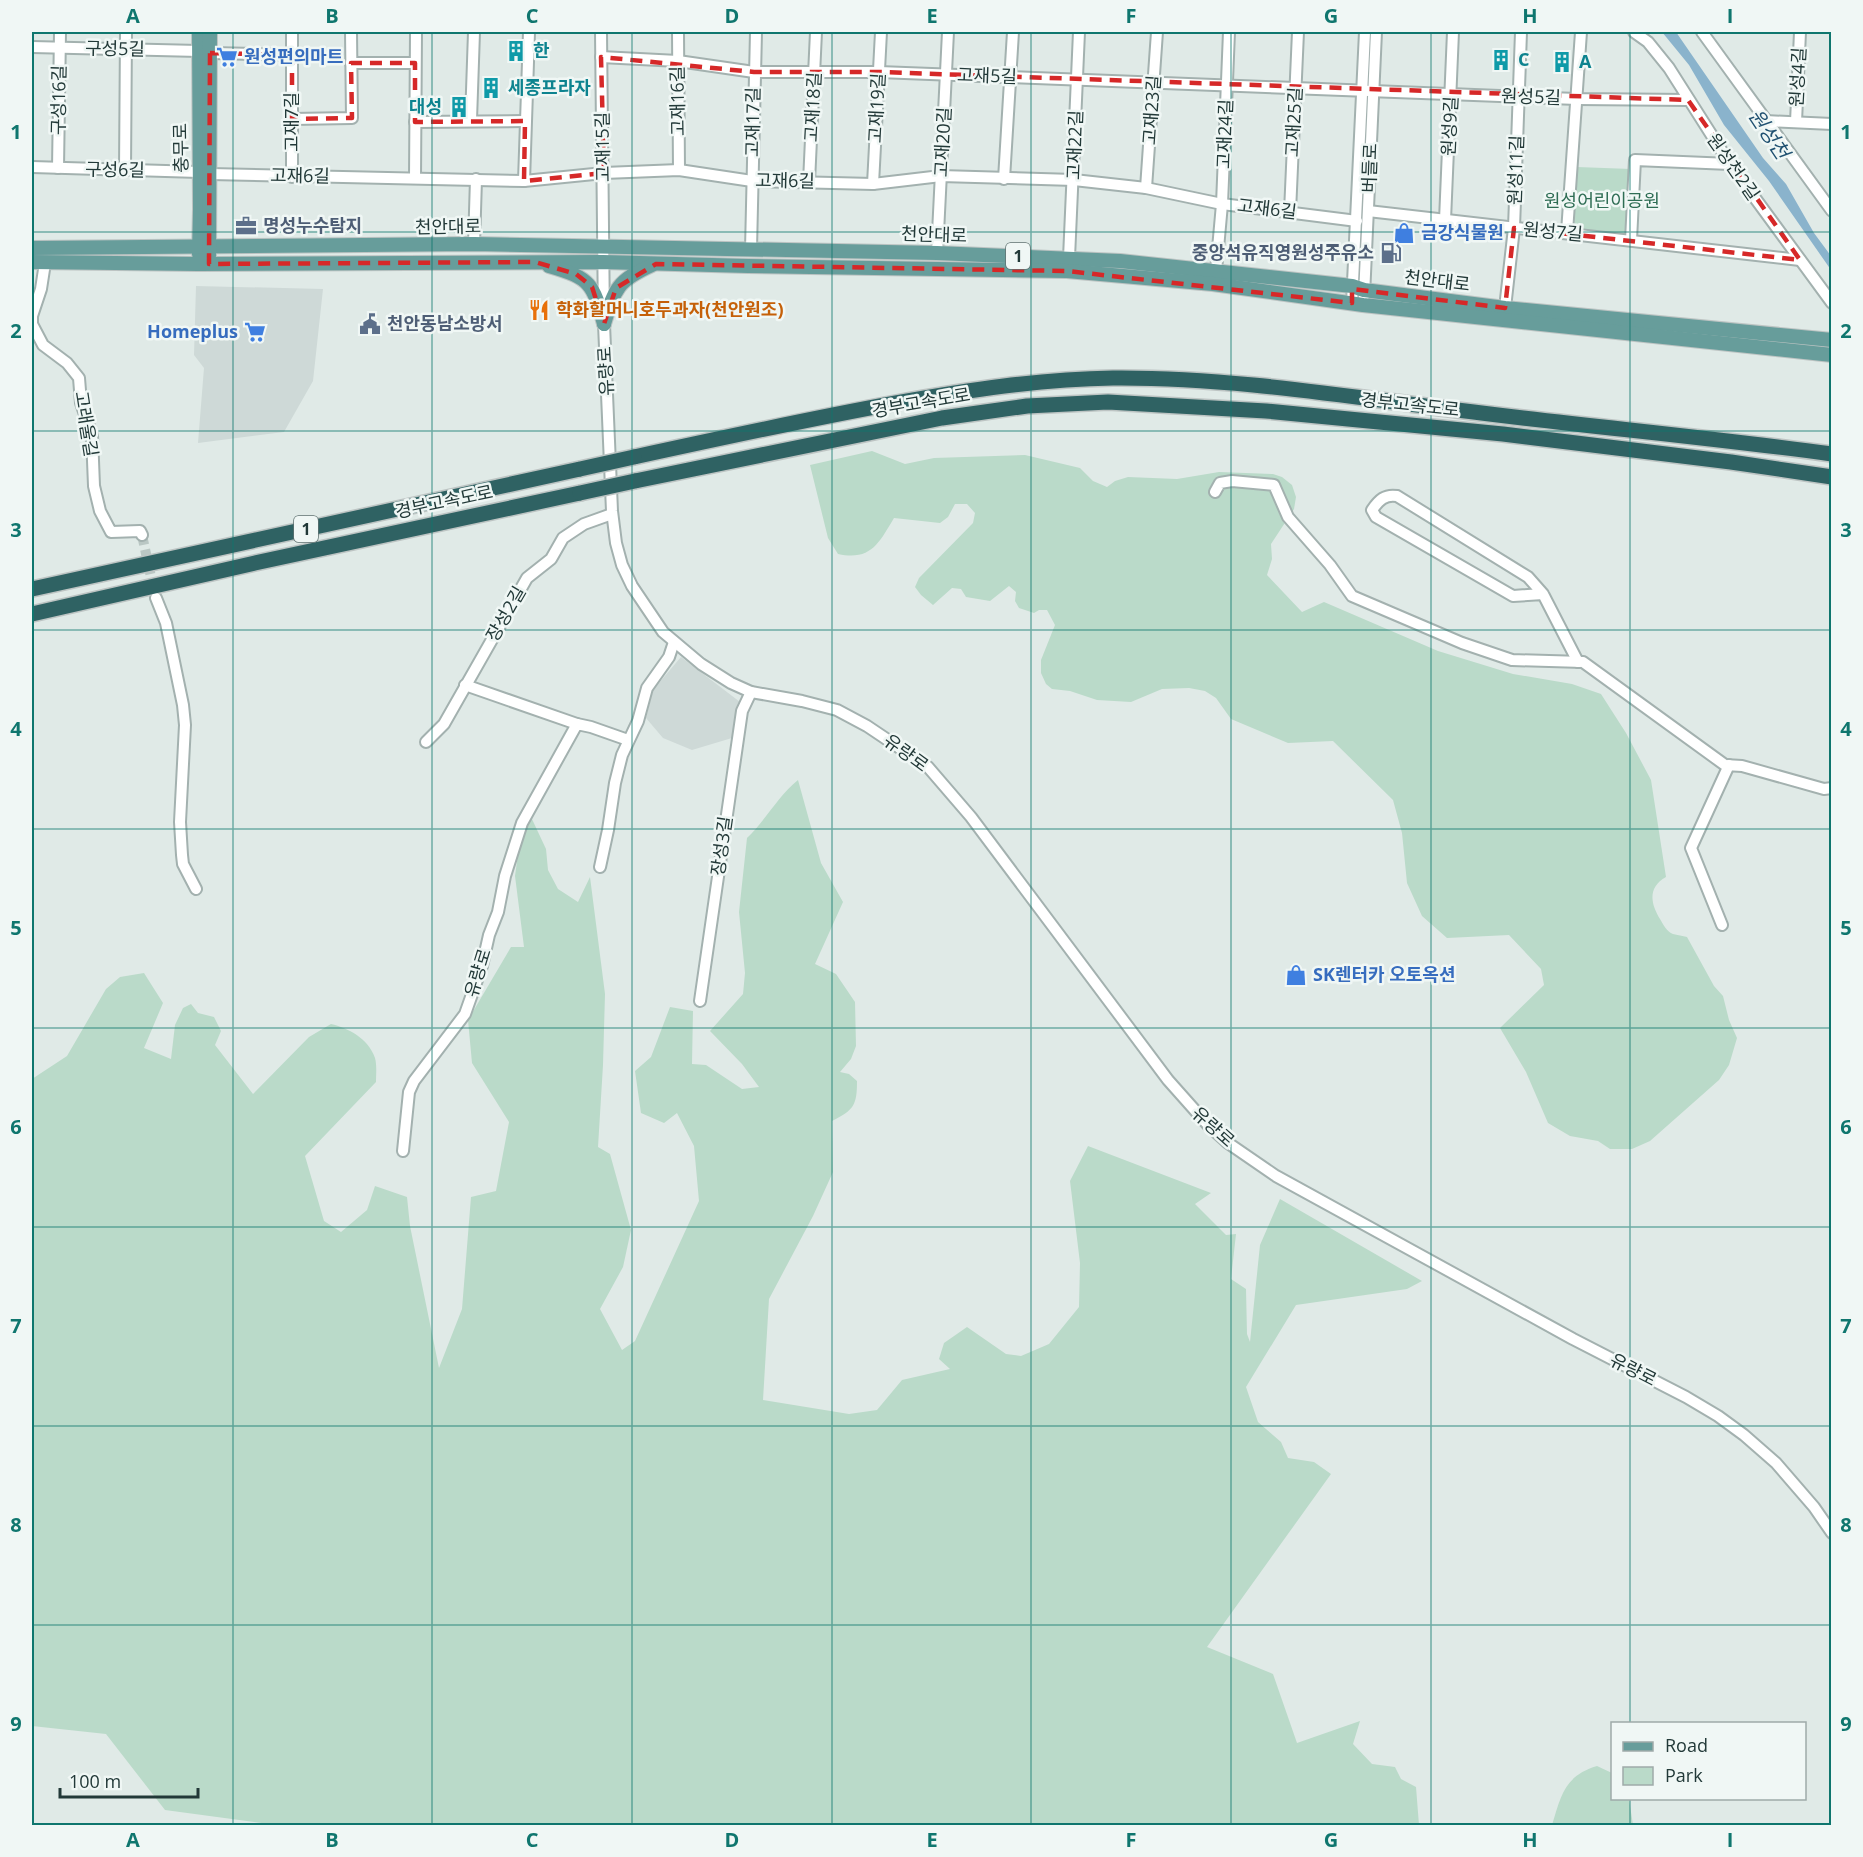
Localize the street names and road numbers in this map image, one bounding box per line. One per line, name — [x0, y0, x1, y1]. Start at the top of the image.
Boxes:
street label: 구성5길 — [85, 35, 145, 61]
street label: 원성4길 — [1783, 46, 1811, 108]
street label: 고재5길 — [957, 62, 1017, 88]
street label: 구성16길 — [45, 65, 71, 135]
street label: 고재16길 — [664, 66, 690, 136]
street label: 고재18길 — [798, 71, 826, 143]
street label: 고재19길 — [862, 72, 890, 144]
street label: 고재23길 — [1137, 74, 1165, 146]
street label: 원성5길 — [1501, 83, 1561, 109]
street label: 고재25길 — [1279, 86, 1307, 158]
street label: 고재17길 — [739, 87, 765, 157]
street label: 고재7길 — [279, 92, 303, 152]
street label: 원성9길 — [1435, 95, 1463, 157]
street label: 고재24길 — [1211, 98, 1237, 169]
street label: 고재20길 — [928, 106, 956, 178]
street label: 고재22길 — [1061, 109, 1087, 180]
street label: 고재15길 — [589, 112, 615, 182]
street label: 충무로 — [168, 123, 192, 173]
street label: 원성천2길 — [1702, 128, 1766, 205]
street label: 원성11길 — [1502, 134, 1528, 205]
street label: 버들로 — [1356, 143, 1382, 193]
street label: 구성6길 — [85, 156, 145, 182]
street label: 고재6길 — [270, 162, 330, 188]
street label: 고재6길 — [755, 167, 815, 193]
street label: 고재6길 — [1236, 192, 1298, 224]
street label: 천안대로 — [415, 213, 481, 239]
street label: 원성7길 — [1522, 216, 1584, 246]
street label: 천안대로 — [901, 221, 968, 247]
road number: 1 — [1006, 243, 1030, 269]
street label: 천안대로 — [1403, 264, 1471, 296]
street label: 유량로 — [592, 346, 618, 396]
street label: 경부고속도로 — [870, 382, 972, 422]
street label: 경부고속도로 — [1359, 387, 1461, 421]
street label: 고래울길 — [70, 389, 104, 458]
street label: 경부고속도로 — [393, 479, 495, 523]
road number: 1 — [294, 516, 318, 542]
street label: 장성2길 — [480, 582, 531, 645]
street label: 유량로 — [879, 728, 934, 777]
street label: 장성3길 — [705, 814, 737, 877]
street label: 유량로 — [458, 945, 496, 1000]
street label: 유량로 — [1187, 1101, 1240, 1152]
street label: 유량로 — [1606, 1347, 1661, 1391]

